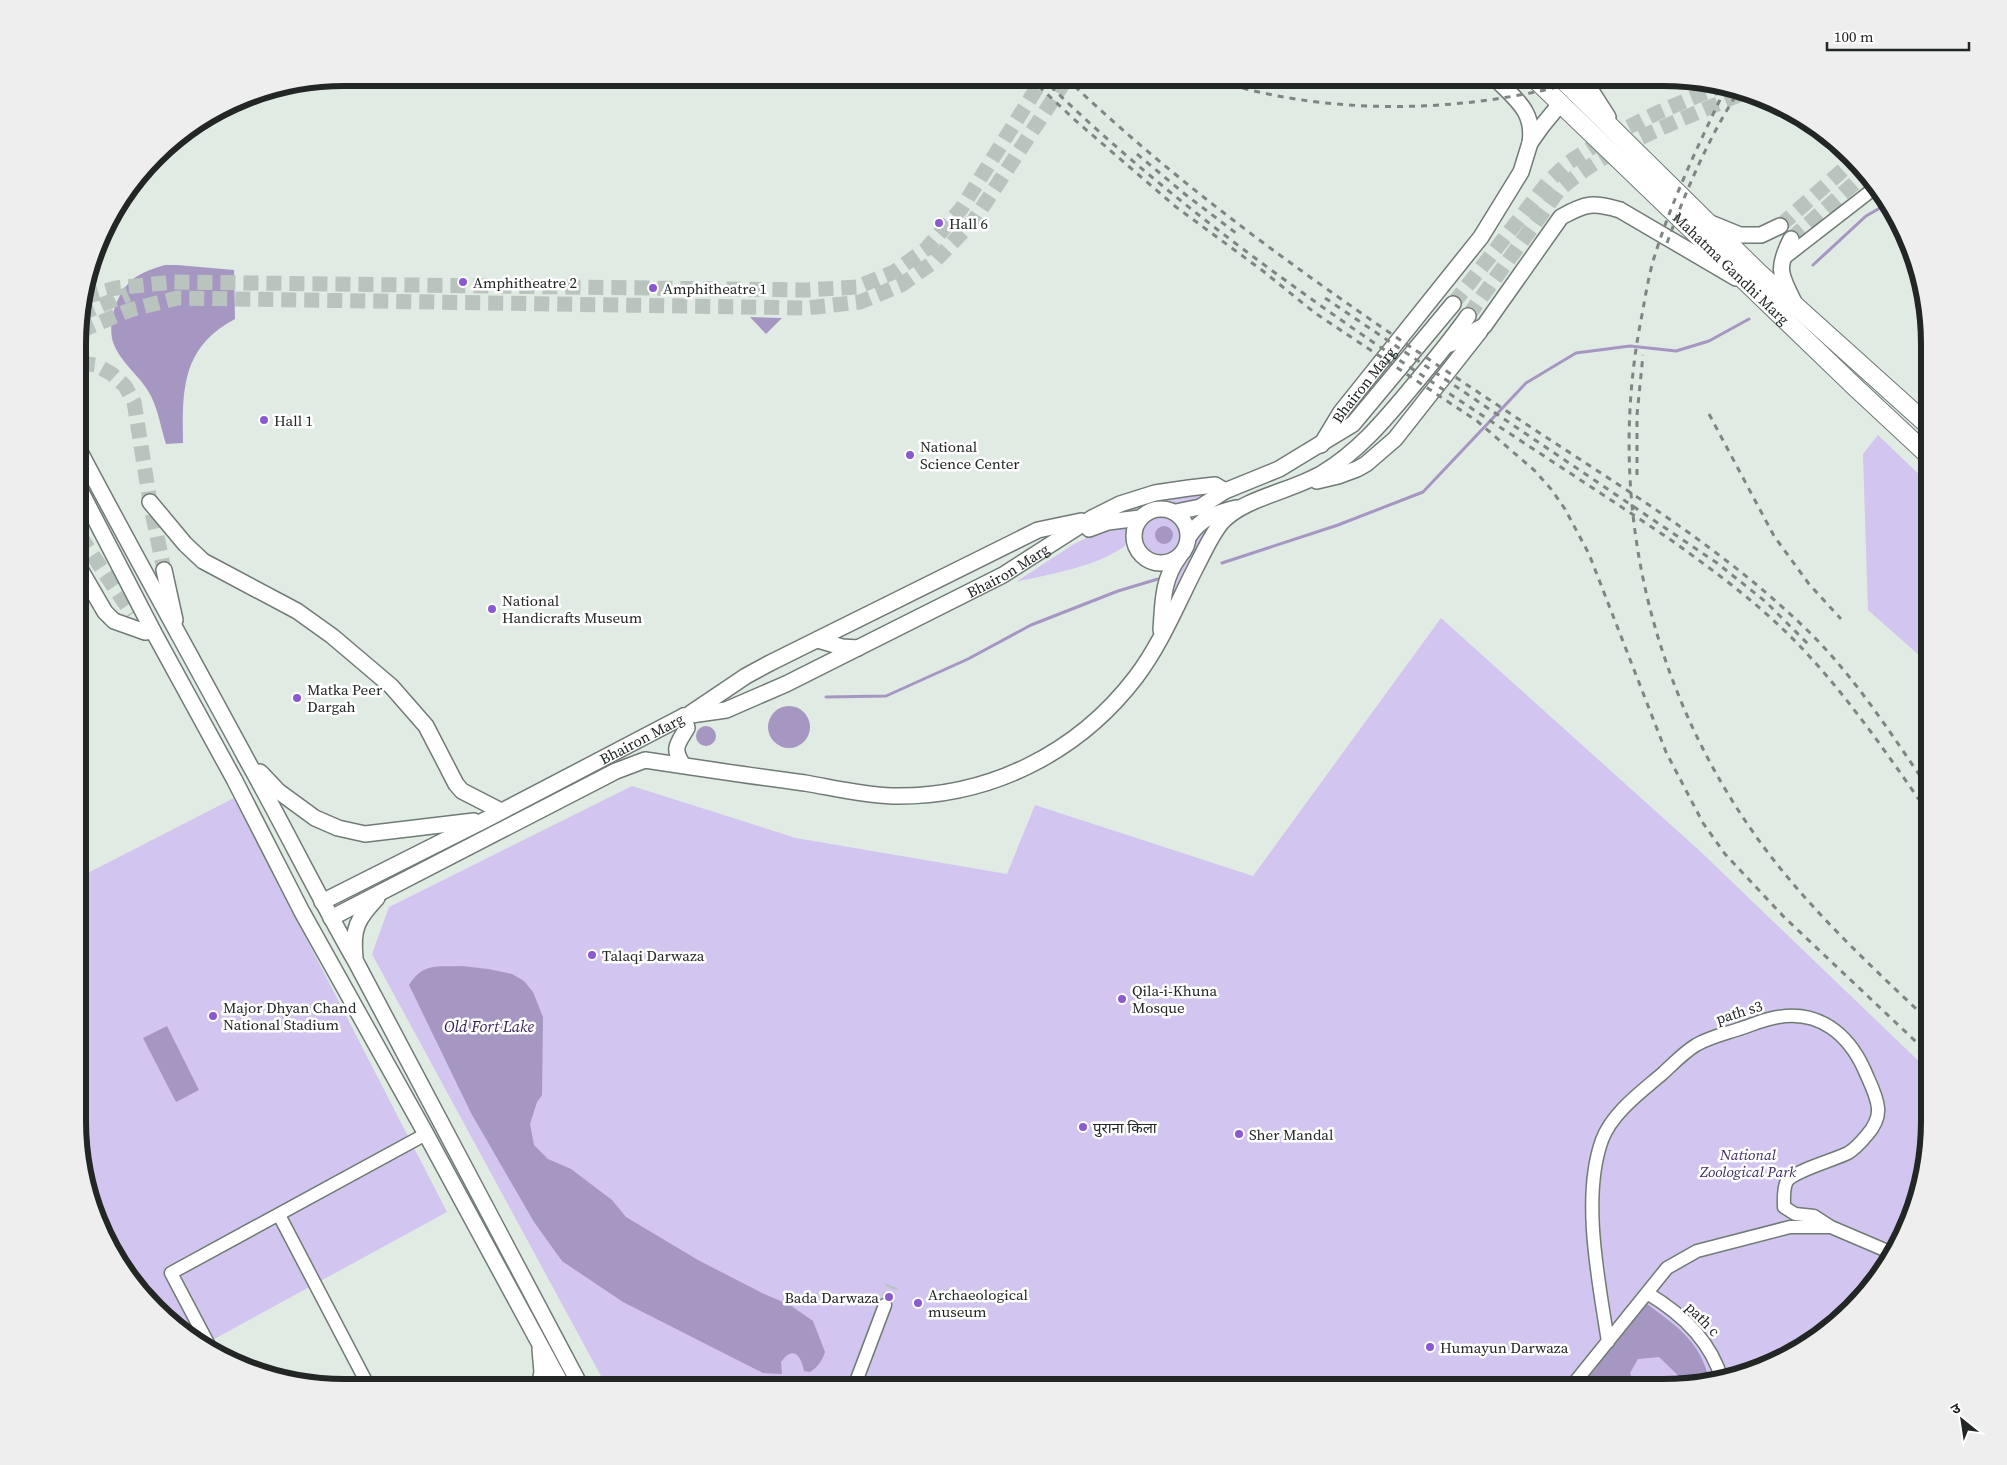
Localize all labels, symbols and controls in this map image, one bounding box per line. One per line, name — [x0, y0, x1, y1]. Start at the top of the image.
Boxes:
scale bar — [1827, 20, 1970, 52]
text: 100 m — [1834, 26, 1874, 47]
street label: Mahatma Gandhi Marg — [1669, 207, 1794, 329]
place label: Hall 6 — [949, 213, 988, 234]
marker: Hall 6 — [933, 217, 945, 229]
place label: Amphitheatre 2 — [473, 272, 577, 293]
marker: Amphitheatre 2 — [457, 276, 469, 288]
place label: Amphitheatre 1 — [663, 278, 767, 299]
marker: Amphitheatre 1 — [647, 282, 659, 294]
street label: Bhairon Marg — [1326, 342, 1400, 427]
place label: Hall 1 — [274, 410, 313, 431]
marker: Hall 1 — [258, 414, 270, 426]
place label: National Science Center — [920, 436, 1020, 474]
marker: National Science Center — [904, 449, 916, 461]
street label: Bhairon Marg — [963, 538, 1053, 602]
place label: National Handicrafts Museum — [502, 590, 643, 628]
marker: National Handicrafts Museum — [486, 603, 498, 615]
place label: Matka Peer Dargah — [307, 679, 383, 717]
marker: Matka Peer Dargah — [291, 692, 303, 704]
street label: Bhairon Marg — [596, 707, 687, 769]
place label: Talaqi Darwaza — [602, 945, 705, 966]
marker: Talaqi Darwaza — [586, 949, 598, 961]
place label: Qila-i-Khuna Mosque — [1132, 980, 1217, 1018]
marker: Qila-i-Khuna Mosque — [1116, 993, 1128, 1005]
street label: path s3 — [1713, 995, 1765, 1029]
place label: Major Dhyan Chand National Stadium — [223, 997, 357, 1035]
marker: Major Dhyan Chand National Stadium — [207, 1010, 219, 1022]
water label: Old Fort Lake — [444, 1015, 534, 1037]
place label: पुराना किला — [1093, 1117, 1158, 1138]
marker: पुराना किला — [1077, 1121, 1089, 1133]
place label: Sher Mandal — [1249, 1124, 1334, 1145]
marker: Sher Mandal — [1233, 1128, 1245, 1140]
park label: National Zoological Park — [1699, 1144, 1797, 1182]
place label: Archaeological museum — [928, 1284, 1029, 1322]
place label: Bada Darwaza — [784, 1287, 879, 1308]
marker: Bada Darwaza — [883, 1291, 895, 1303]
marker: Archaeological museum — [912, 1297, 924, 1309]
street label: path c — [1681, 1297, 1725, 1341]
place label: Humayun Darwaza — [1440, 1337, 1569, 1358]
marker: Humayun Darwaza — [1424, 1341, 1436, 1353]
north arrow — [1937, 1395, 1987, 1445]
text: उ — [1947, 1398, 1965, 1419]

